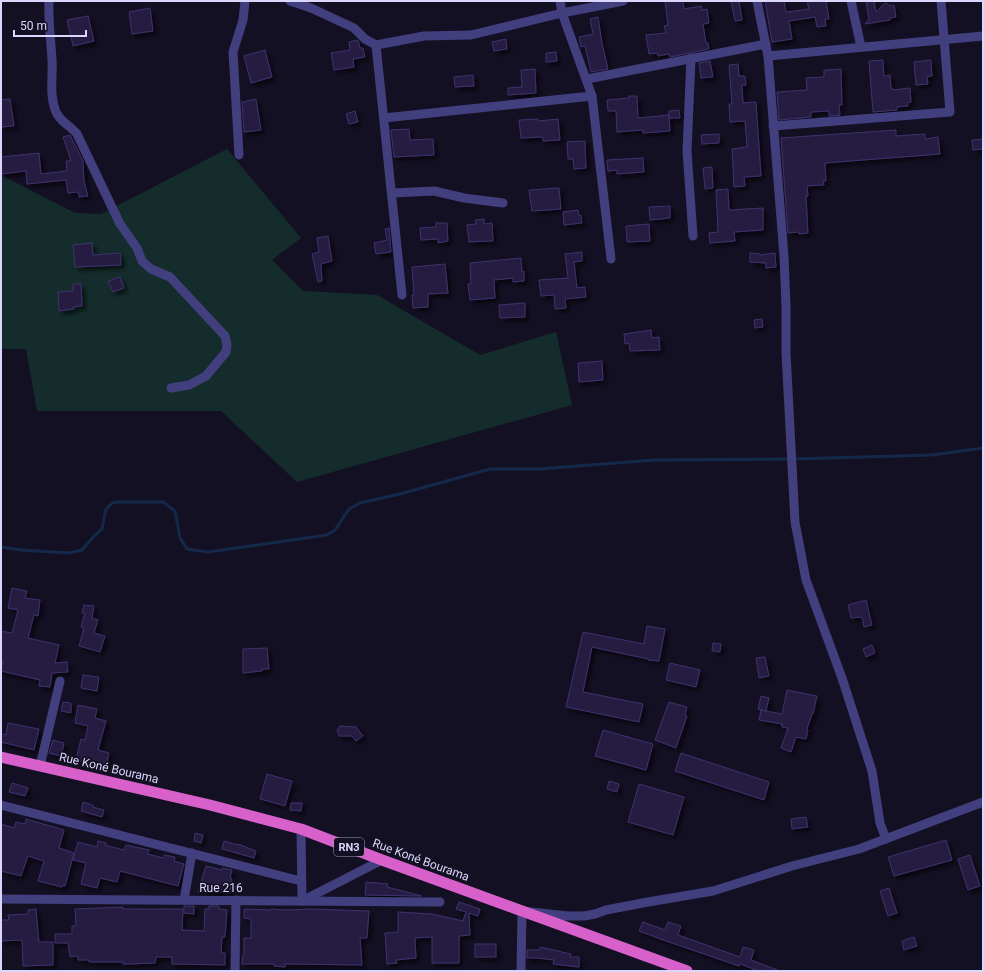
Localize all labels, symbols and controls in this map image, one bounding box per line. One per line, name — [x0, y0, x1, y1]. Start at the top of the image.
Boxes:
scale bar — [14, 12, 86, 38]
text: 50 m — [20, 19, 47, 33]
street label: Rue Koné Bourama — [58, 750, 160, 786]
street label: Rue Koné Bourama — [371, 836, 471, 884]
road number: RN3 — [334, 838, 364, 856]
street label: Rue 216 — [199, 881, 243, 895]

